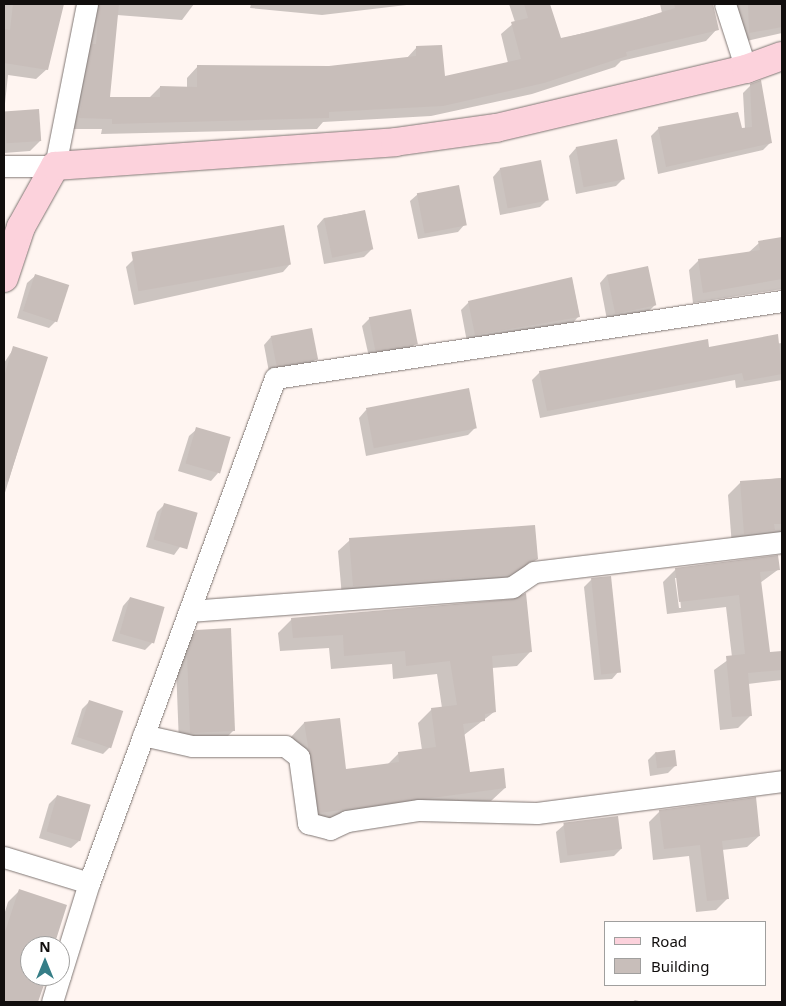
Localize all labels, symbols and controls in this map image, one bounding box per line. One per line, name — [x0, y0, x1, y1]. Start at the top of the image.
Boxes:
legend — [604, 921, 766, 986]
text: Road — [651, 931, 687, 951]
north arrow — [20, 936, 70, 986]
text: N — [39, 937, 51, 956]
text: Building — [651, 956, 709, 976]

